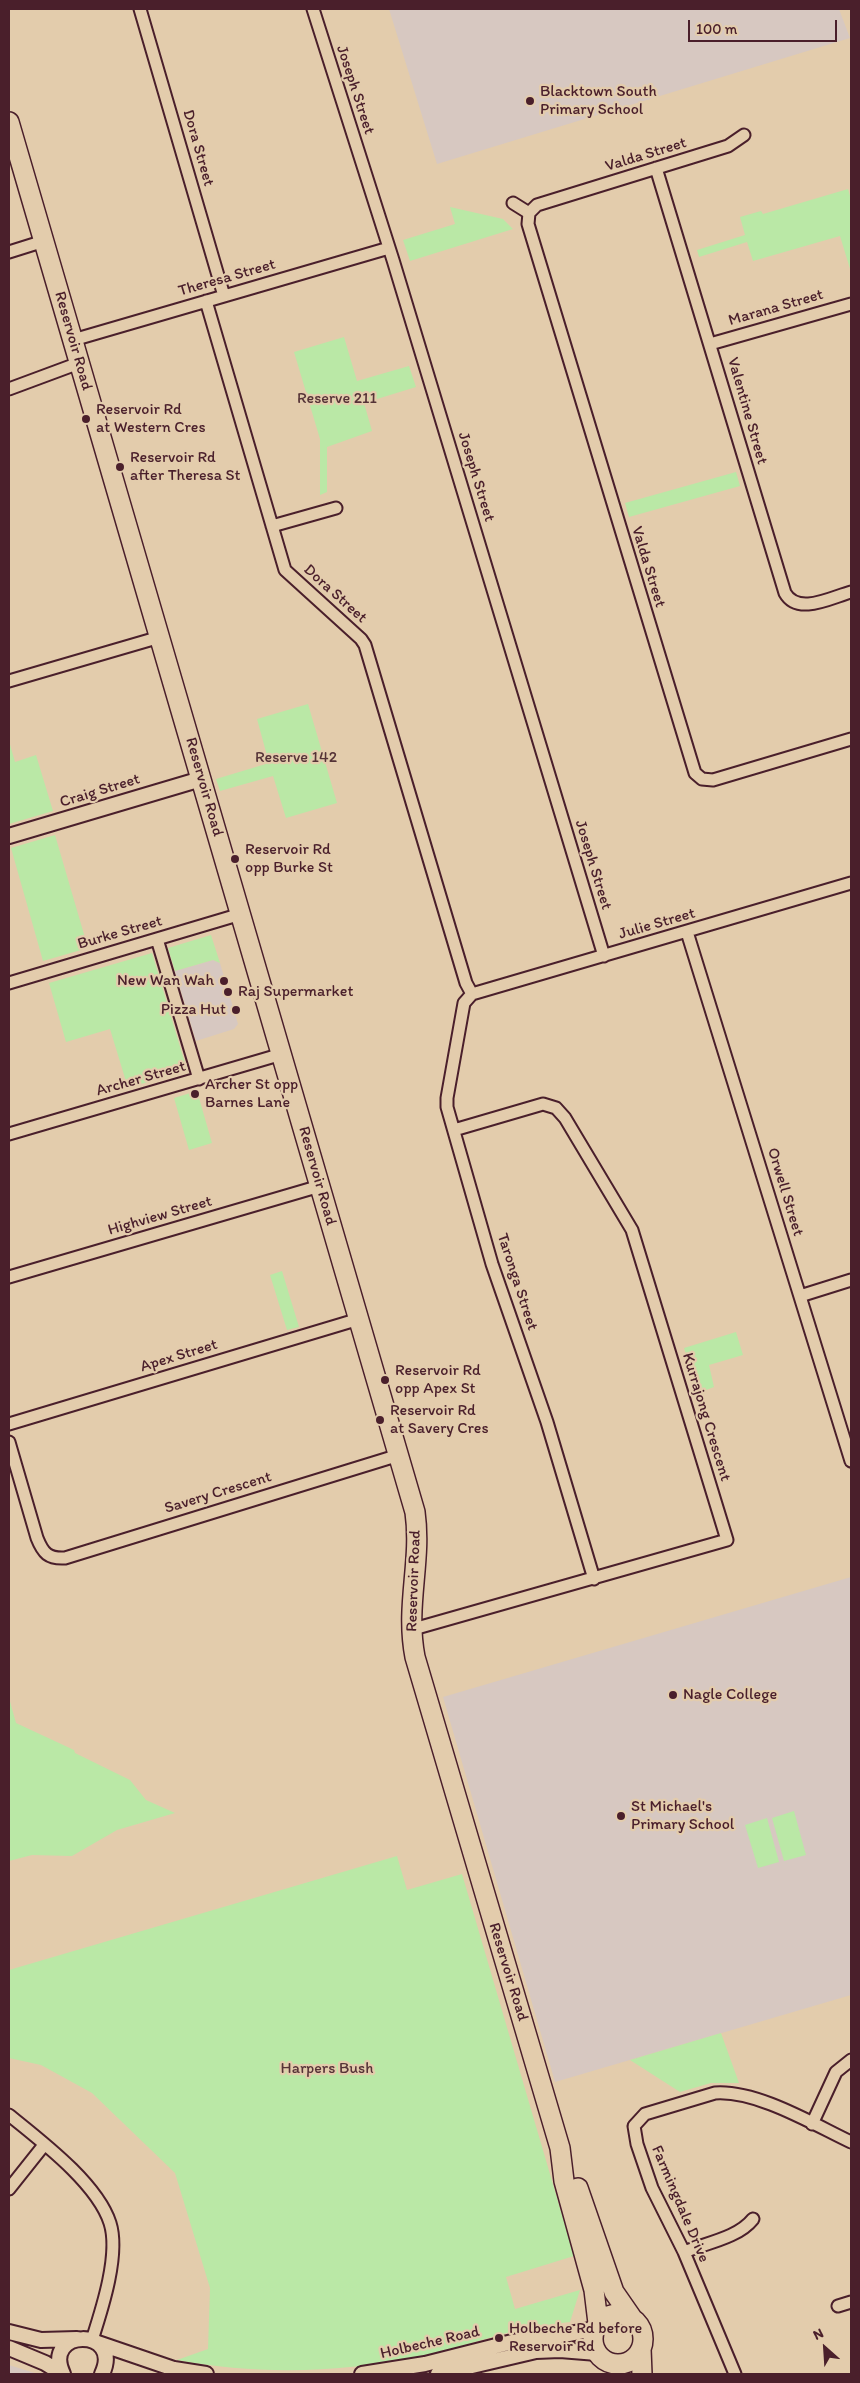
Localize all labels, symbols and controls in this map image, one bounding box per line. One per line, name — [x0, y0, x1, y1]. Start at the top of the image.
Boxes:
scale bar — [690, 10, 839, 42]
text: 100 m — [696, 20, 737, 38]
street label: Joseph Street — [332, 43, 378, 137]
place label: Blacktown South Primary School — [540, 82, 657, 120]
marker: Blacktown South Primary School — [524, 95, 536, 107]
street label: Dora Street — [178, 107, 218, 189]
street label: Valda Street — [603, 134, 689, 176]
street label: Theresa Street — [176, 255, 278, 301]
street label: Marana Street — [726, 285, 826, 331]
street label: Reservoir Road — [50, 289, 96, 393]
street label: Valentine Street — [723, 355, 771, 467]
park label: Reserve 211 — [297, 389, 377, 409]
place label: Reservoir Rd at Western Cres — [96, 400, 206, 438]
marker: Reservoir Rd at Western Cres — [80, 413, 92, 425]
street label: Joseph Street — [453, 430, 499, 524]
place label: Reservoir Rd after Theresa St — [130, 448, 241, 486]
marker: Reservoir Rd after Theresa St — [114, 461, 126, 473]
street label: Valda Street — [627, 524, 669, 610]
street label: Dora Street — [299, 560, 371, 628]
street label: Reservoir Road — [181, 735, 227, 839]
park label: Reserve 142 — [255, 748, 337, 768]
street label: Craig Street — [58, 770, 142, 812]
street label: Joseph Street — [570, 818, 616, 912]
place label: Reservoir Rd opp Burke St — [245, 840, 333, 878]
marker: Reservoir Rd opp Burke St — [229, 853, 241, 865]
street label: Julie Street — [616, 904, 698, 944]
street label: Burke Street — [75, 912, 165, 954]
place label: New Wan Wah — [117, 971, 214, 991]
marker: New Wan Wah — [218, 975, 230, 987]
place label: Raj Supermarket — [238, 982, 353, 1002]
marker: Raj Supermarket — [222, 986, 234, 998]
place label: Pizza Hut — [161, 1000, 226, 1020]
marker: Pizza Hut — [230, 1004, 242, 1016]
street label: Archer Street — [94, 1057, 188, 1101]
place label: Archer St opp Barnes Lane — [205, 1075, 298, 1113]
marker: Archer St opp Barnes Lane — [189, 1088, 201, 1100]
street label: Reservoir Road — [294, 1124, 340, 1228]
street label: Orwell Street — [762, 1145, 808, 1239]
street label: Highview Street — [106, 1192, 214, 1240]
street label: Taronga Street — [492, 1231, 542, 1333]
street label: Apex Street — [138, 1335, 220, 1377]
street label: Kurrajong Crescent — [677, 1350, 735, 1484]
place label: Reservoir Rd opp Apex St — [395, 1361, 481, 1399]
marker: Reservoir Rd opp Apex St — [379, 1374, 391, 1386]
place label: Reservoir Rd at Savery Cres — [390, 1401, 489, 1439]
marker: Reservoir Rd at Savery Cres — [374, 1414, 386, 1426]
street label: Savery Crescent — [162, 1468, 274, 1518]
street label: Reservoir Road — [403, 1530, 425, 1632]
place label: Nagle College — [683, 1685, 777, 1705]
marker: Nagle College — [667, 1689, 679, 1701]
place label: St Michael's Primary School — [631, 1797, 734, 1835]
marker: St Michael's Primary School — [615, 1810, 627, 1822]
street label: Reservoir Road — [484, 1920, 532, 2024]
park label: Harpers Bush — [281, 2059, 373, 2079]
street label: Farmingdale Drive — [647, 2143, 713, 2265]
place label: Holbeche Rd before Reservoir Rd — [509, 2319, 642, 2357]
street label: Holbeche Road — [378, 2322, 482, 2364]
north arrow — [800, 2323, 850, 2373]
text: N — [810, 2324, 826, 2344]
marker: Holbeche Rd before Reservoir Rd — [493, 2332, 505, 2344]

